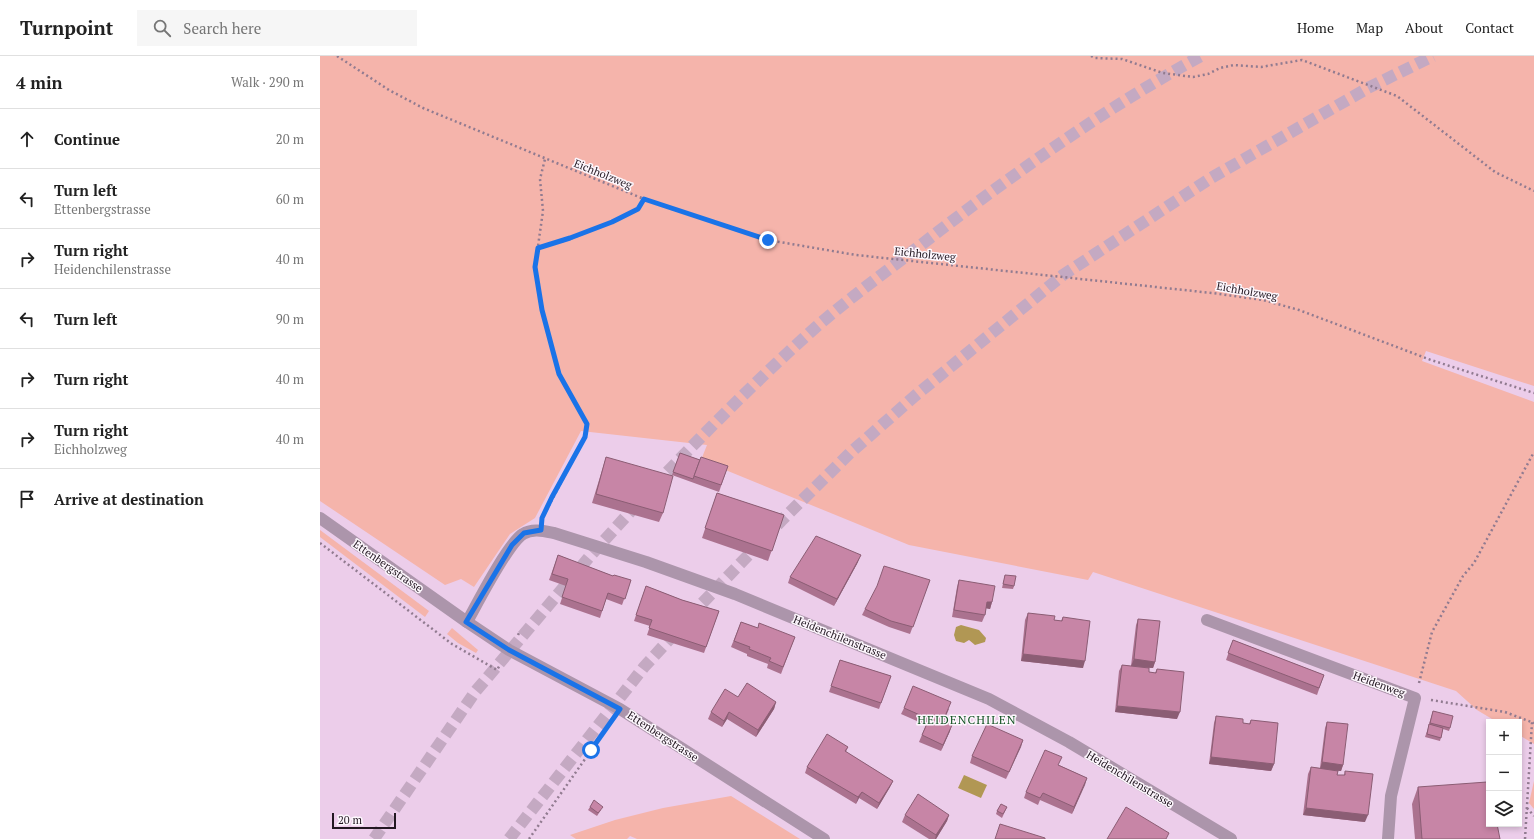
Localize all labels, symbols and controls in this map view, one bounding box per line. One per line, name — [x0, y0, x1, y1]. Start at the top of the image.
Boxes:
search box — [137, 10, 417, 46]
text: Turnpoint — [20, 15, 113, 40]
icon: search — [151, 17, 173, 39]
text: Search here — [183, 18, 261, 38]
text: Home — [1297, 18, 1334, 37]
text: Map — [1356, 18, 1383, 37]
text: About — [1405, 18, 1443, 37]
text: Contact — [1465, 18, 1514, 37]
text: 4 min — [16, 71, 63, 94]
text: Walk · 290 m — [231, 73, 304, 91]
icon: ahead — [16, 128, 38, 150]
text: Continue — [54, 129, 120, 149]
text: 20 m — [276, 130, 304, 148]
street label: Eichholzweg — [572, 156, 634, 192]
text: Turn left — [54, 180, 118, 200]
icon: left — [16, 188, 38, 210]
text: 60 m — [276, 190, 304, 208]
text: Ettenbergstrasse — [54, 200, 151, 218]
route end — [759, 231, 777, 249]
text: Turn right — [54, 240, 129, 260]
street label: Eichholzweg — [894, 244, 957, 264]
icon: right — [16, 248, 38, 270]
text: 40 m — [276, 250, 304, 268]
text: Heidenchilenstrasse — [54, 260, 171, 278]
street label: Eichholzweg — [1215, 279, 1279, 303]
icon: left — [16, 308, 38, 330]
text: Turn left — [54, 309, 118, 329]
text: 90 m — [276, 310, 304, 328]
icon: right — [16, 368, 38, 390]
text: Turn right — [54, 369, 129, 389]
text: 40 m — [276, 370, 304, 388]
text: Turn right — [54, 420, 129, 440]
icon: right — [16, 428, 38, 450]
text: 40 m — [276, 430, 304, 448]
text: Eichholzweg — [54, 440, 127, 458]
icon: arrive — [16, 488, 38, 510]
text: Arrive at destination — [54, 489, 204, 509]
street label: Ettenbergstrasse — [350, 537, 426, 595]
street label: Heidenchilenstrasse — [791, 612, 889, 662]
street label: Heidenweg — [1351, 668, 1407, 700]
street label: Ettenbergstrasse — [625, 708, 702, 764]
district label: HEIDENCHILEN — [917, 712, 1017, 727]
map controls — [1486, 719, 1522, 827]
button: + — [1486, 719, 1522, 755]
route start — [582, 741, 600, 759]
street label: Heidenchilenstrasse — [1084, 748, 1176, 811]
button: − — [1486, 755, 1522, 791]
button: layers — [1486, 791, 1522, 827]
scale bar — [332, 811, 396, 830]
text: 20 m — [338, 813, 362, 827]

